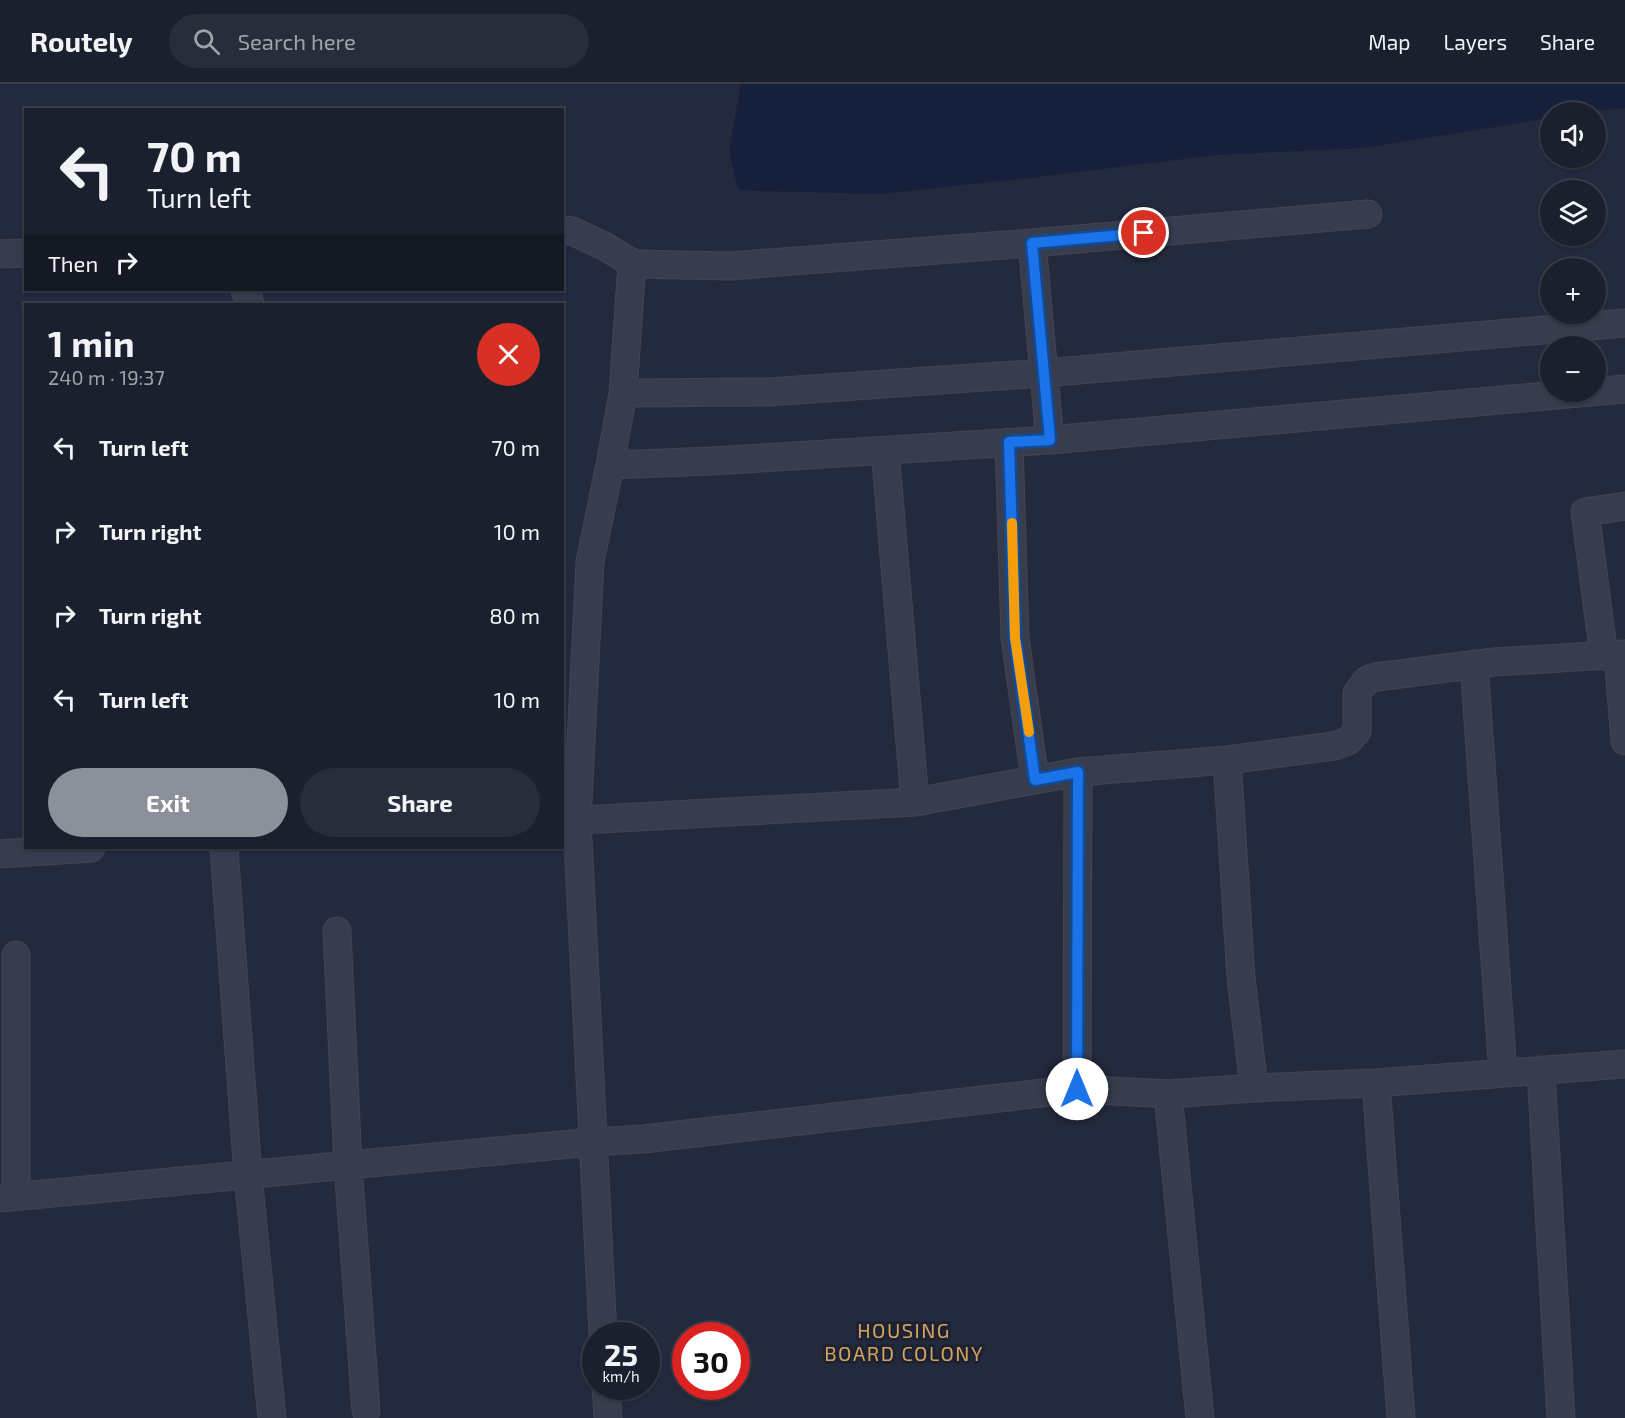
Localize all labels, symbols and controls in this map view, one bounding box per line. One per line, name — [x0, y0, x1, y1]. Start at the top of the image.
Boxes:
search box — [169, 14, 589, 68]
text: Routely — [30, 24, 133, 58]
icon: search — [190, 25, 223, 58]
text: Search here — [238, 28, 356, 54]
text: Map — [1368, 29, 1410, 54]
text: Layers — [1443, 29, 1507, 54]
text: Share — [1540, 29, 1595, 54]
map controls — [1540, 102, 1606, 402]
button: sound — [1540, 102, 1606, 168]
text: 70 m — [147, 130, 242, 180]
icon: left — [48, 132, 126, 210]
button: layers — [1540, 180, 1606, 246]
text: Turn left — [147, 181, 251, 213]
pin — [1118, 207, 1169, 258]
icon: arrive — [1127, 216, 1160, 249]
icon: right — [110, 246, 143, 279]
text: Then — [48, 250, 98, 276]
button: + — [1540, 258, 1606, 324]
text: 1 min — [48, 321, 135, 364]
button: close — [477, 323, 540, 386]
button: − — [1540, 336, 1606, 402]
text: 240 m · 19:37 — [48, 365, 165, 389]
icon: left — [48, 431, 81, 464]
text: Turn left — [99, 434, 188, 460]
text: 70 m — [491, 434, 540, 460]
icon: right — [48, 515, 81, 548]
text: Turn right — [99, 518, 201, 544]
text: 10 m — [494, 518, 540, 544]
icon: right — [48, 599, 81, 632]
text: Turn right — [99, 602, 201, 628]
text: 80 m — [489, 602, 540, 628]
icon: left — [48, 683, 81, 716]
text: Turn left — [99, 686, 188, 712]
text: 10 m — [494, 686, 540, 712]
button: Exit — [48, 768, 288, 837]
button: Share — [300, 768, 540, 837]
position arrow — [1045, 1057, 1109, 1121]
district label: HOUSING BOARD COLONY — [824, 1318, 984, 1365]
speed limit sign: 30 — [672, 1322, 750, 1400]
text: 25 — [604, 1336, 638, 1372]
text: km/h — [602, 1367, 640, 1385]

